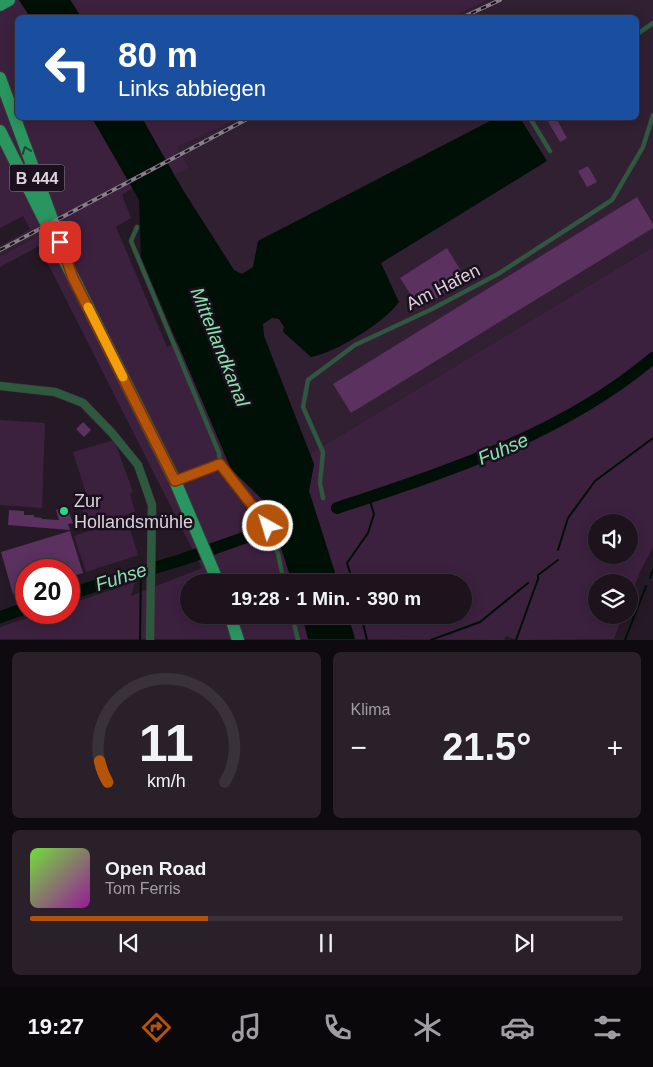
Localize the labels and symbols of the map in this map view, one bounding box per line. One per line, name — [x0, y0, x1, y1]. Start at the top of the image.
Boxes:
one-way arrow — [22, 146, 32, 155]
road number: B 444 — [10, 164, 64, 192]
pin — [39, 221, 81, 263]
street label: Am Hafen — [403, 260, 483, 314]
water label: Mittellandkanal — [187, 284, 254, 410]
water label: Fuhse — [475, 429, 531, 469]
place label: Zur Hollandsmühle — [74, 491, 193, 532]
position arrow — [241, 499, 293, 551]
marker: Zur Hollandsmühle — [58, 505, 70, 517]
speed limit sign: 20 — [15, 559, 80, 624]
water label: Fuhse — [93, 559, 149, 595]

